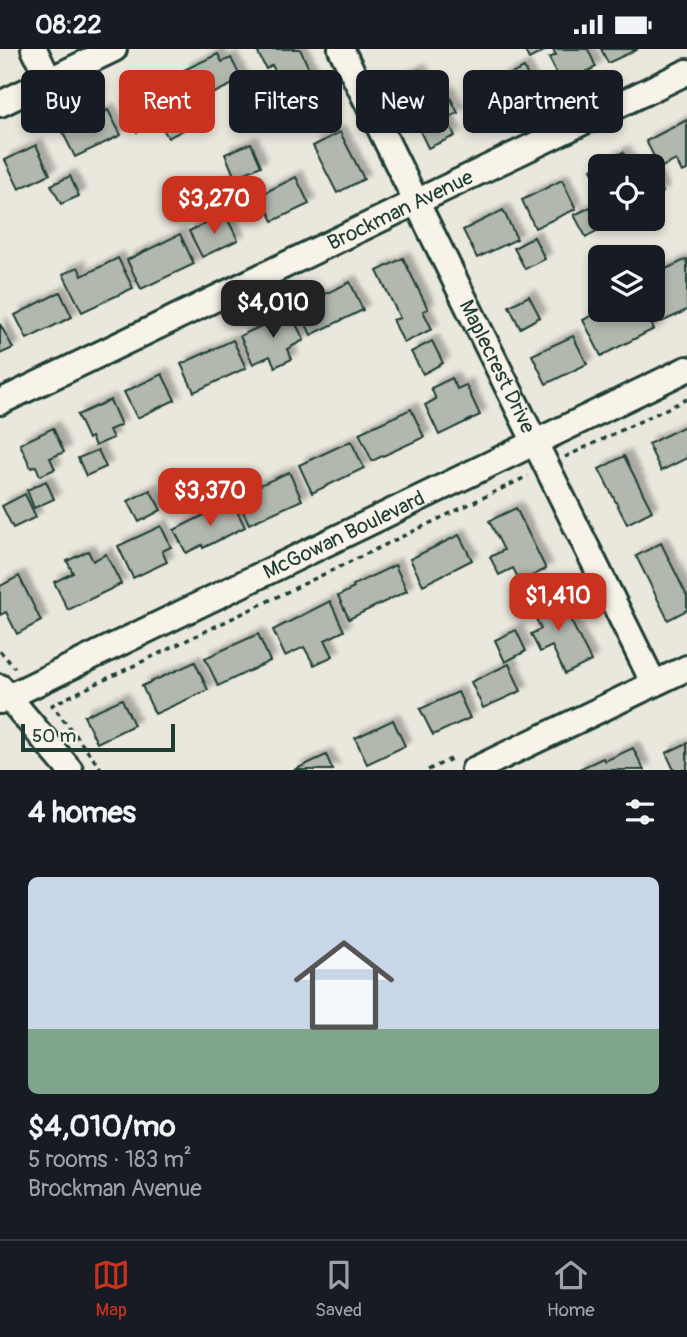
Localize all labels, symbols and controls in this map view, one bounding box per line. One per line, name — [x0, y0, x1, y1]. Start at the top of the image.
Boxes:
text: 08:22 — [35, 9, 102, 41]
chip: Buy — [21, 70, 105, 133]
chip: Rent — [119, 70, 215, 133]
chip: Filters — [229, 70, 342, 133]
chip: New — [356, 70, 449, 133]
chip: Apartment — [463, 70, 623, 133]
map controls — [588, 154, 665, 322]
button: locate — [588, 154, 665, 231]
street label: Brockman Avenue — [323, 163, 478, 257]
pin: $3,270 — [157, 177, 271, 236]
text: $3,270 — [178, 184, 250, 213]
button: layers — [588, 245, 665, 322]
pin: $4,010 — [216, 281, 330, 340]
text: $4,010 — [237, 288, 309, 317]
street label: Maplecrest Drive — [453, 295, 542, 439]
pin: $3,370 — [153, 469, 267, 528]
text: $3,370 — [174, 476, 246, 505]
street label: McGowan Boulevard — [259, 485, 429, 586]
pin: $1,410 — [501, 573, 615, 633]
text: $1,410 — [525, 581, 591, 610]
scale bar — [21, 721, 175, 753]
text: 50 m — [32, 724, 76, 748]
icon: filters — [621, 793, 659, 831]
text: 4 homes — [28, 794, 136, 831]
icon: home — [281, 922, 407, 1048]
text: $4,010/mo — [28, 1108, 176, 1145]
text: 5 rooms · 183 m² — [28, 1145, 192, 1174]
text: Brockman Avenue — [28, 1174, 202, 1203]
tab: Map — [92, 1256, 130, 1322]
tab: Saved — [315, 1256, 362, 1322]
tab: Home — [547, 1256, 595, 1322]

